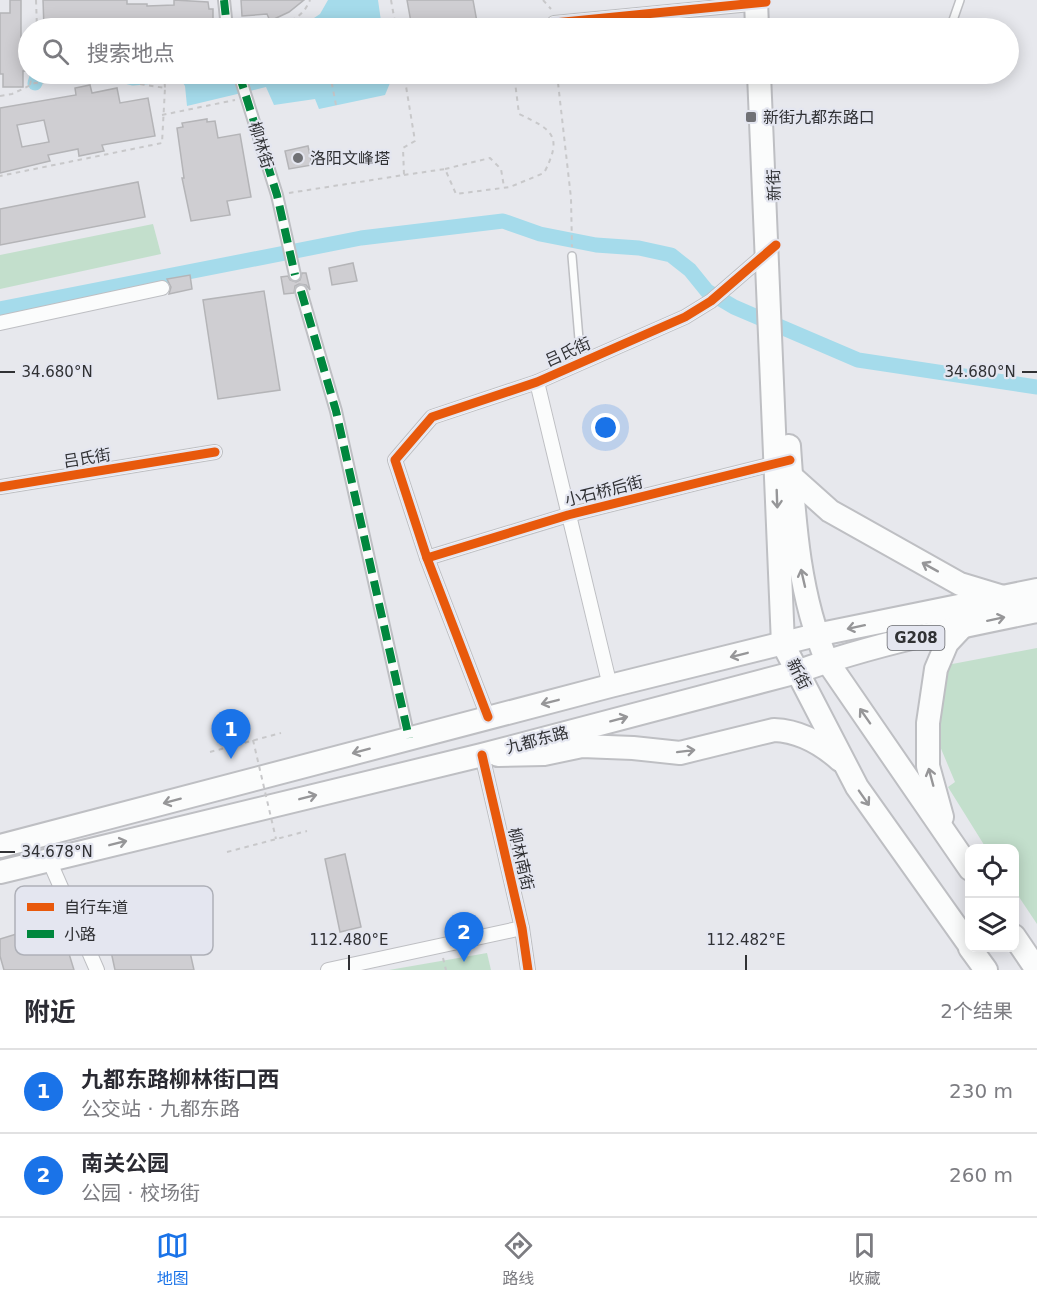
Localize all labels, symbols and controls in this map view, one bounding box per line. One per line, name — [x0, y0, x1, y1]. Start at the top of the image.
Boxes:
search box — [18, 18, 1019, 84]
icon: search — [39, 35, 72, 68]
text: 搜索地点 — [87, 41, 175, 66]
place label: 新街九都东路口 — [763, 108, 875, 127]
marker: 新街九都东路口 — [744, 110, 758, 124]
street label: 柳林街 — [245, 119, 277, 171]
place label: 洛阳文峰塔 — [310, 149, 390, 168]
marker: 洛阳文峰塔 — [291, 151, 305, 165]
street label: 新街 — [764, 169, 784, 201]
street label: 吕氏街 — [542, 334, 594, 370]
text: 34.680°N — [21, 363, 93, 381]
text: 34.680°N — [944, 363, 1016, 381]
your location — [591, 413, 620, 442]
street label: 吕氏街 — [62, 445, 112, 471]
street label: 小石桥后街 — [563, 472, 645, 510]
one-way arrow — [772, 489, 783, 508]
one-way arrow — [922, 561, 939, 573]
one-way arrow — [797, 569, 808, 589]
one-way arrow — [986, 613, 1005, 625]
one-way arrow — [847, 622, 867, 633]
road number: G208 — [888, 626, 944, 650]
one-way arrow — [730, 649, 749, 661]
street label: 新街 — [783, 655, 815, 693]
one-way arrow — [540, 696, 559, 708]
one-way arrow — [859, 709, 871, 725]
pin: 1 — [212, 710, 250, 759]
one-way arrow — [609, 712, 628, 724]
street label: 九都东路 — [504, 723, 570, 757]
one-way arrow — [352, 745, 371, 757]
one-way arrow — [675, 746, 695, 757]
one-way arrow — [925, 768, 936, 787]
one-way arrow — [858, 789, 870, 805]
one-way arrow — [298, 791, 317, 803]
one-way arrow — [163, 795, 182, 807]
street label: 柳林南街 — [505, 826, 537, 892]
one-way arrow — [108, 837, 127, 849]
text: 34.678°N — [21, 843, 93, 861]
map controls — [965, 844, 1019, 952]
button: locate — [965, 844, 1019, 898]
legend — [15, 886, 213, 955]
text: 自行车道 — [64, 898, 128, 917]
button: layers — [965, 898, 1019, 952]
pin: 2 — [444, 912, 484, 962]
text: 小路 — [64, 925, 96, 944]
text: 112.480°E — [309, 931, 389, 949]
text: 112.482°E — [706, 931, 786, 949]
text: 附近 — [24, 997, 76, 1027]
text: 2个结果 — [940, 999, 1013, 1023]
text: 九都东路柳林街口西 — [81, 1067, 279, 1092]
text: 1 — [37, 1079, 50, 1103]
text: 230 m — [949, 1079, 1013, 1103]
text: 公交站 · 九都东路 — [81, 1097, 240, 1121]
text: 南关公园 — [81, 1151, 169, 1176]
text: 2 — [37, 1163, 50, 1187]
text: 260 m — [949, 1163, 1013, 1187]
text: 公园 · 校场街 — [81, 1181, 200, 1205]
tab: 地图 — [156, 1229, 189, 1289]
tab: 路线 — [502, 1229, 535, 1289]
tab: 收藏 — [848, 1229, 881, 1289]

